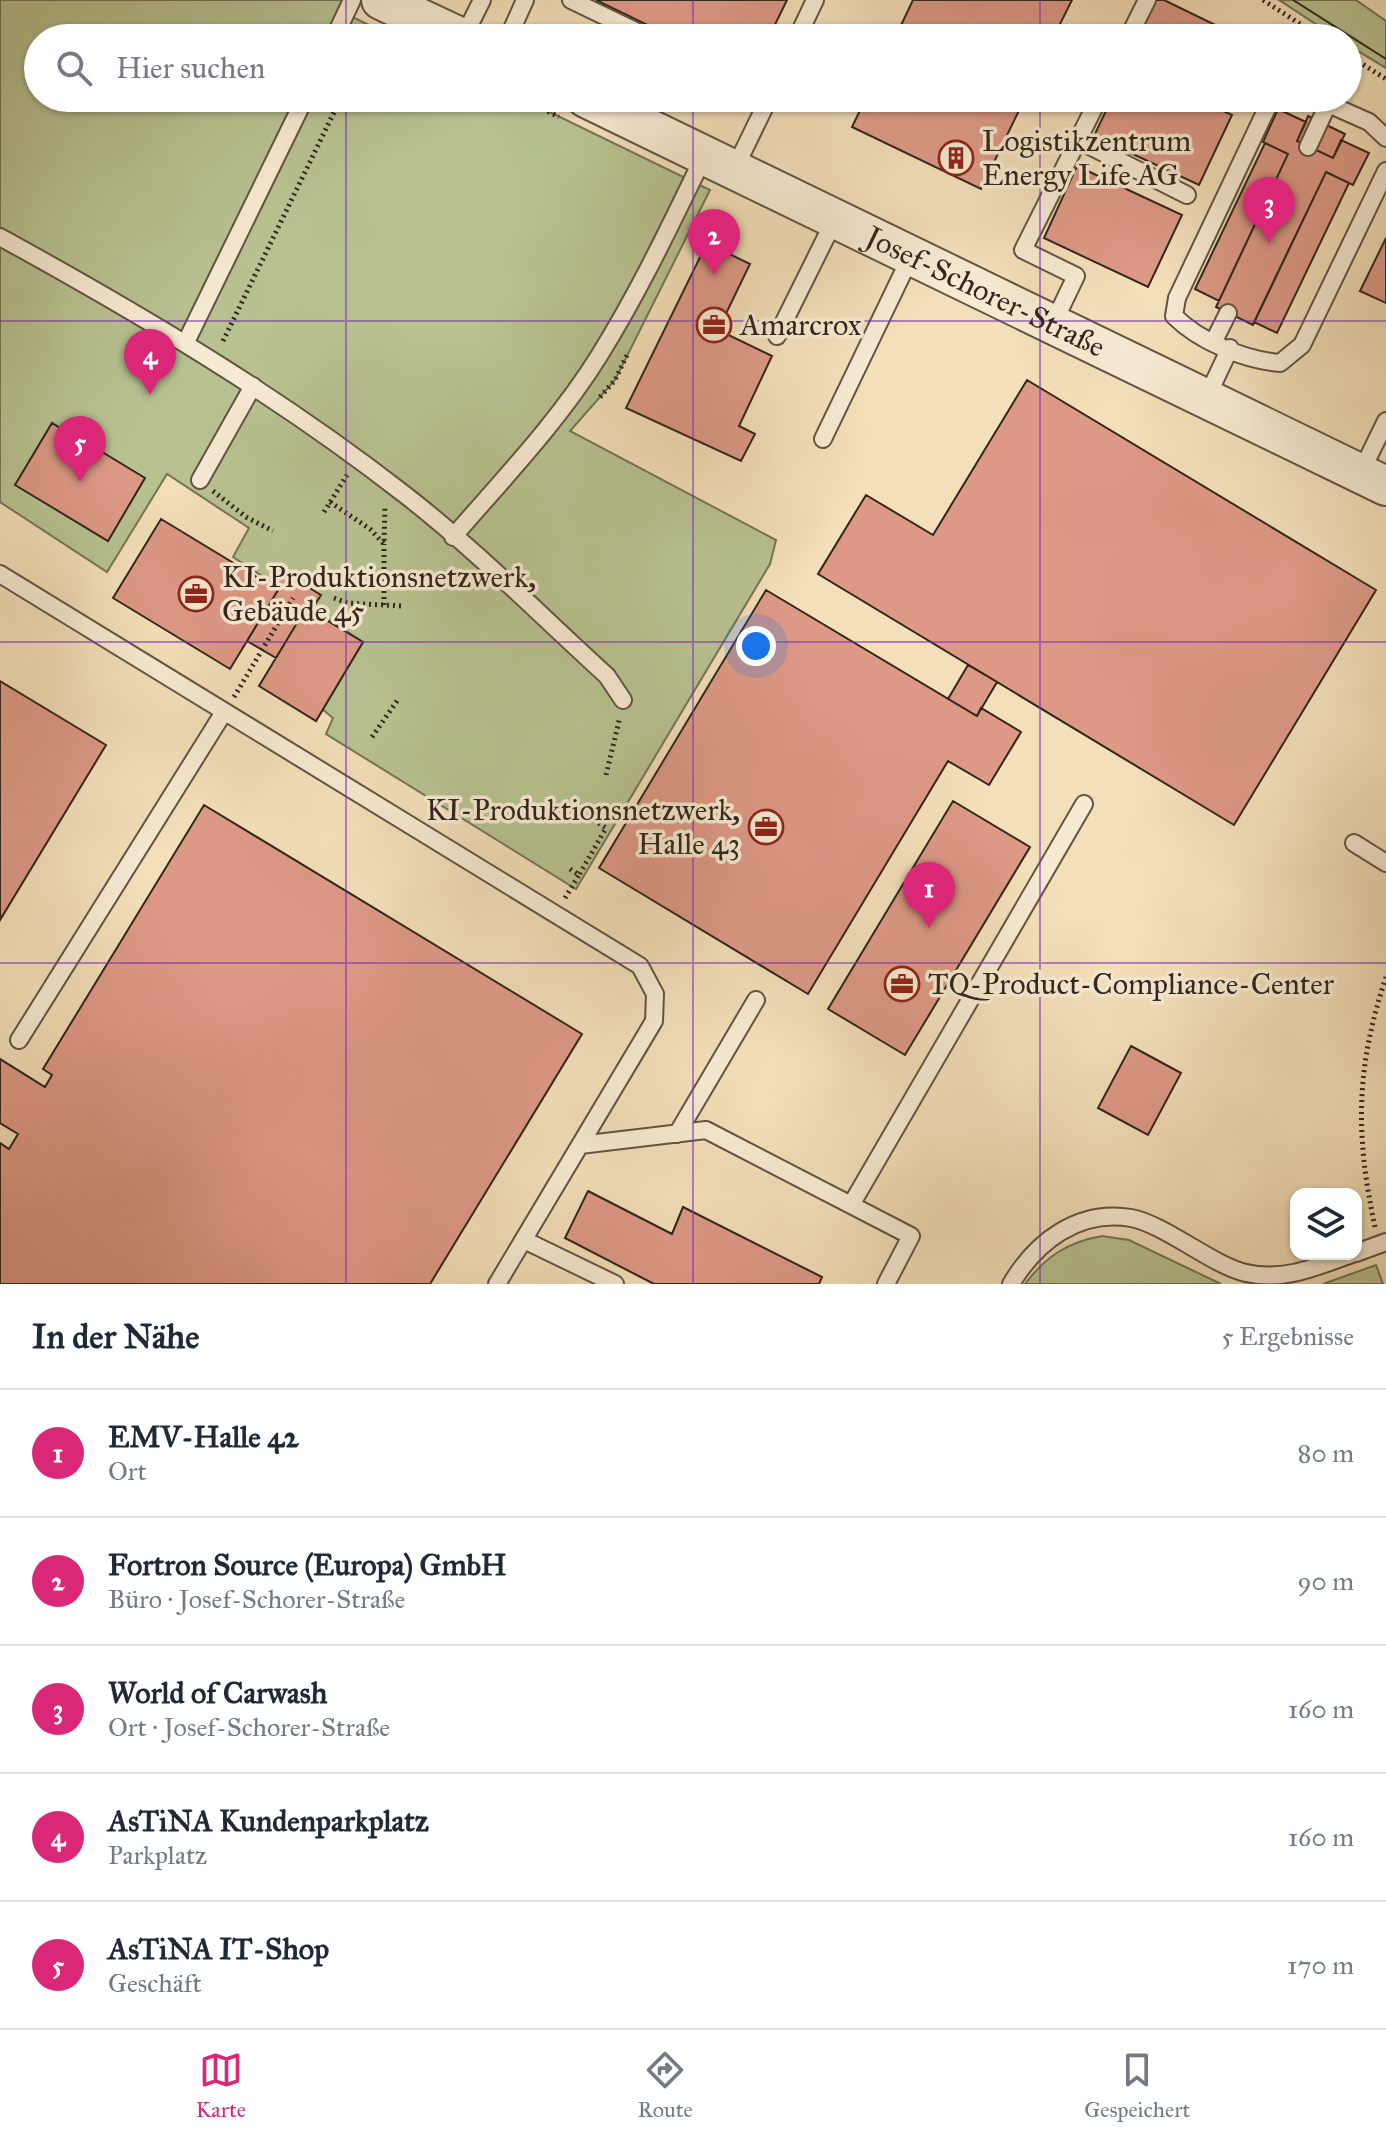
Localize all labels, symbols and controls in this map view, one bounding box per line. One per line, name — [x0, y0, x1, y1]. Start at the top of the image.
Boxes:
search box — [24, 24, 1362, 112]
icon: search — [52, 46, 96, 90]
text: Hier suchen — [116, 50, 265, 86]
place label: Logistikzentrum Energy Life AG — [982, 123, 1191, 193]
building icon: Logistikzentrum Energy Life AG — [937, 139, 975, 177]
pin: 3 — [1243, 177, 1295, 243]
pin: 2 — [688, 209, 740, 275]
street label: Josef-Schorer-Straße — [857, 217, 1111, 365]
office icon: Amarcrox — [695, 306, 733, 344]
place label: Amarcrox — [738, 307, 861, 343]
pin: 4 — [124, 329, 176, 395]
pin: 5 — [54, 416, 106, 482]
place label: KI-Produktionsnetzwerk, Gebäude 45 — [222, 559, 536, 629]
office icon: KI-Produktionsnetzwerk, Gebäude 45 — [177, 575, 215, 613]
your location — [736, 626, 776, 666]
place label: KI-Produktionsnetzwerk, Halle 43 — [426, 792, 740, 862]
office icon: KI-Produktionsnetzwerk, Halle 43 — [747, 808, 785, 846]
pin: 1 — [903, 862, 955, 928]
office icon: TQ-Product-Compliance-Center — [883, 965, 921, 1003]
place label: TQ-Product-Compliance-Center — [928, 966, 1335, 1002]
map controls — [1290, 1188, 1362, 1260]
button: layers — [1290, 1188, 1362, 1260]
text: In der Nähe — [32, 1316, 199, 1357]
text: 5 Ergebnisse — [1221, 1320, 1354, 1352]
text: EMV-Halle 42 — [108, 1419, 299, 1455]
text: 1 — [53, 1437, 63, 1469]
text: 80 m — [1298, 1437, 1354, 1469]
text: Ort — [108, 1455, 147, 1487]
text: Fortron Source (Europa) GmbH — [108, 1547, 506, 1583]
text: 2 — [52, 1565, 64, 1597]
text: 90 m — [1297, 1565, 1354, 1597]
text: Büro · Josef-Schorer-Straße — [108, 1583, 405, 1615]
text: World of Carwash — [108, 1675, 327, 1711]
text: 3 — [53, 1693, 63, 1725]
text: 160 m — [1288, 1693, 1354, 1725]
text: Ort · Josef-Schorer-Straße — [108, 1711, 390, 1743]
text: AsTiNA Kundenparkplatz — [108, 1803, 429, 1839]
text: 4 — [51, 1821, 65, 1853]
text: 160 m — [1288, 1821, 1354, 1853]
text: Parkplatz — [108, 1839, 207, 1871]
text: AsTiNA IT-Shop — [108, 1931, 329, 1967]
text: 5 — [52, 1949, 64, 1981]
text: 170 m — [1287, 1949, 1354, 1981]
text: Geschäft — [108, 1967, 202, 1999]
tab: Karte — [196, 2048, 246, 2123]
tab: Route — [637, 2048, 693, 2123]
tab: Gespeichert — [1084, 2048, 1190, 2123]

